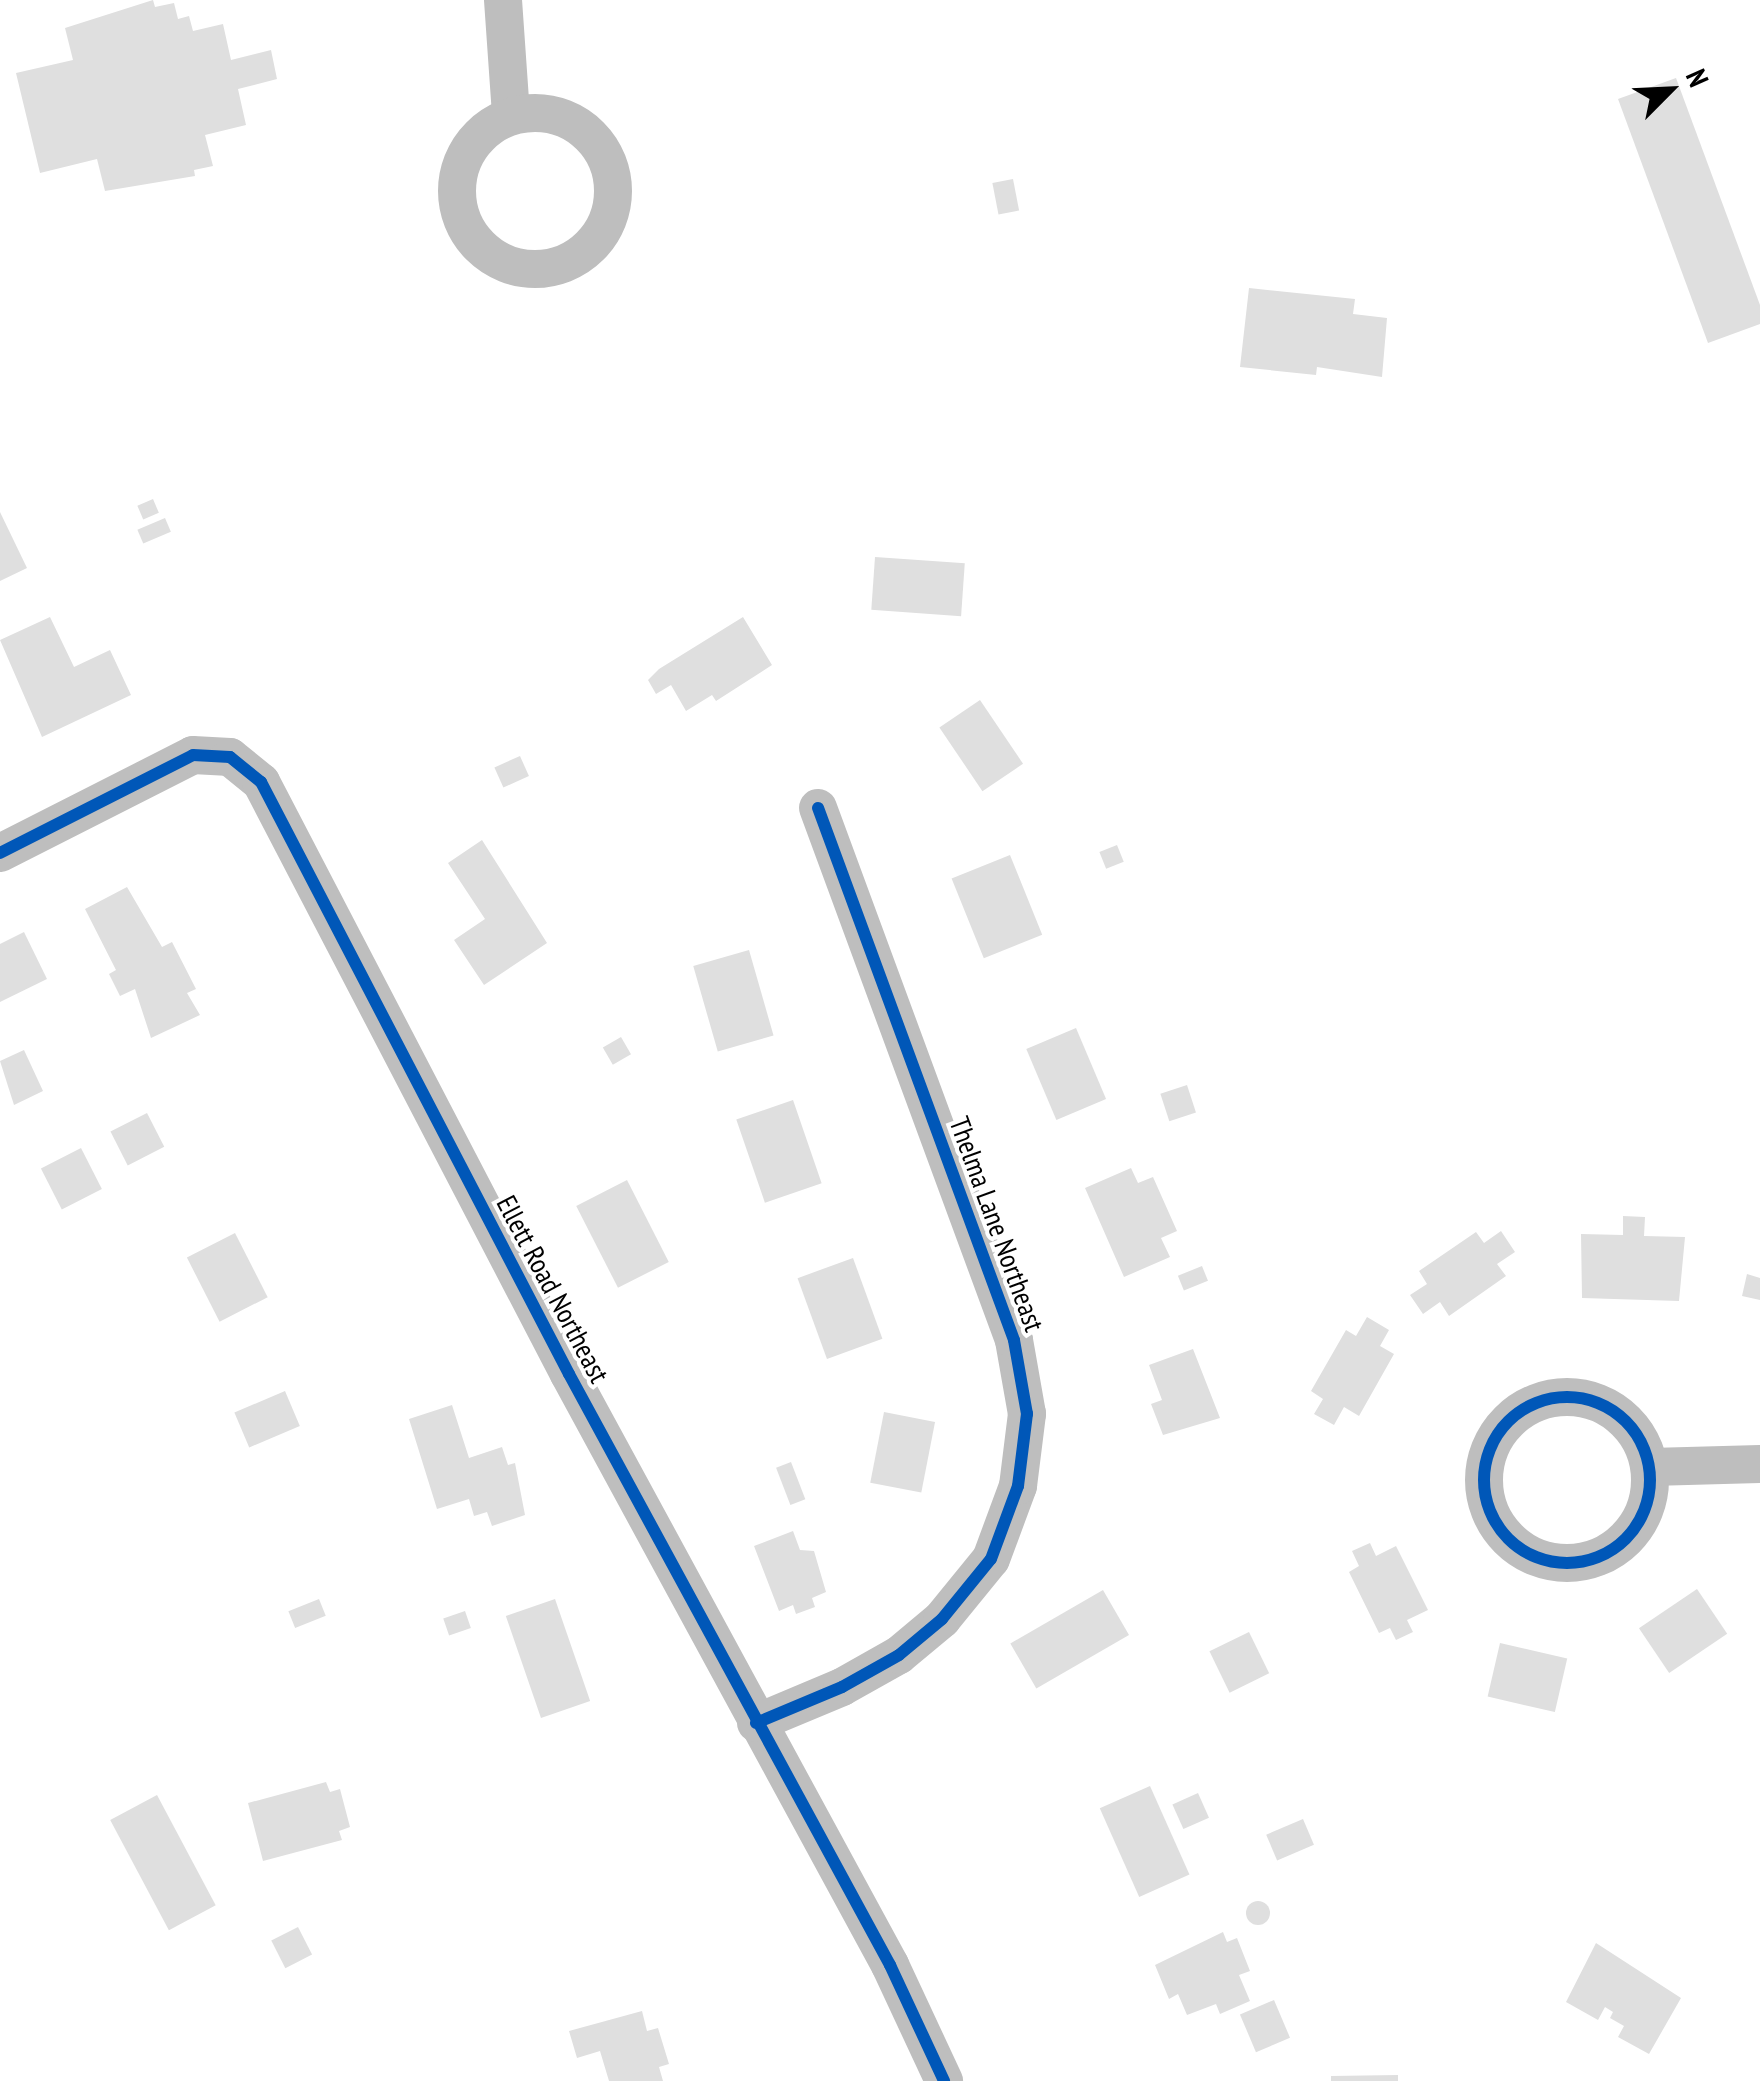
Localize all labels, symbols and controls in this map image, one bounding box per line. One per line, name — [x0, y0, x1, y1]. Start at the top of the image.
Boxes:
north arrow — [1620, 40, 1720, 140]
text: N — [1678, 63, 1718, 92]
street label: Thelma Lane Northeast — [943, 1112, 1051, 1336]
street label: Ellett Road Northeast — [490, 1190, 616, 1388]

